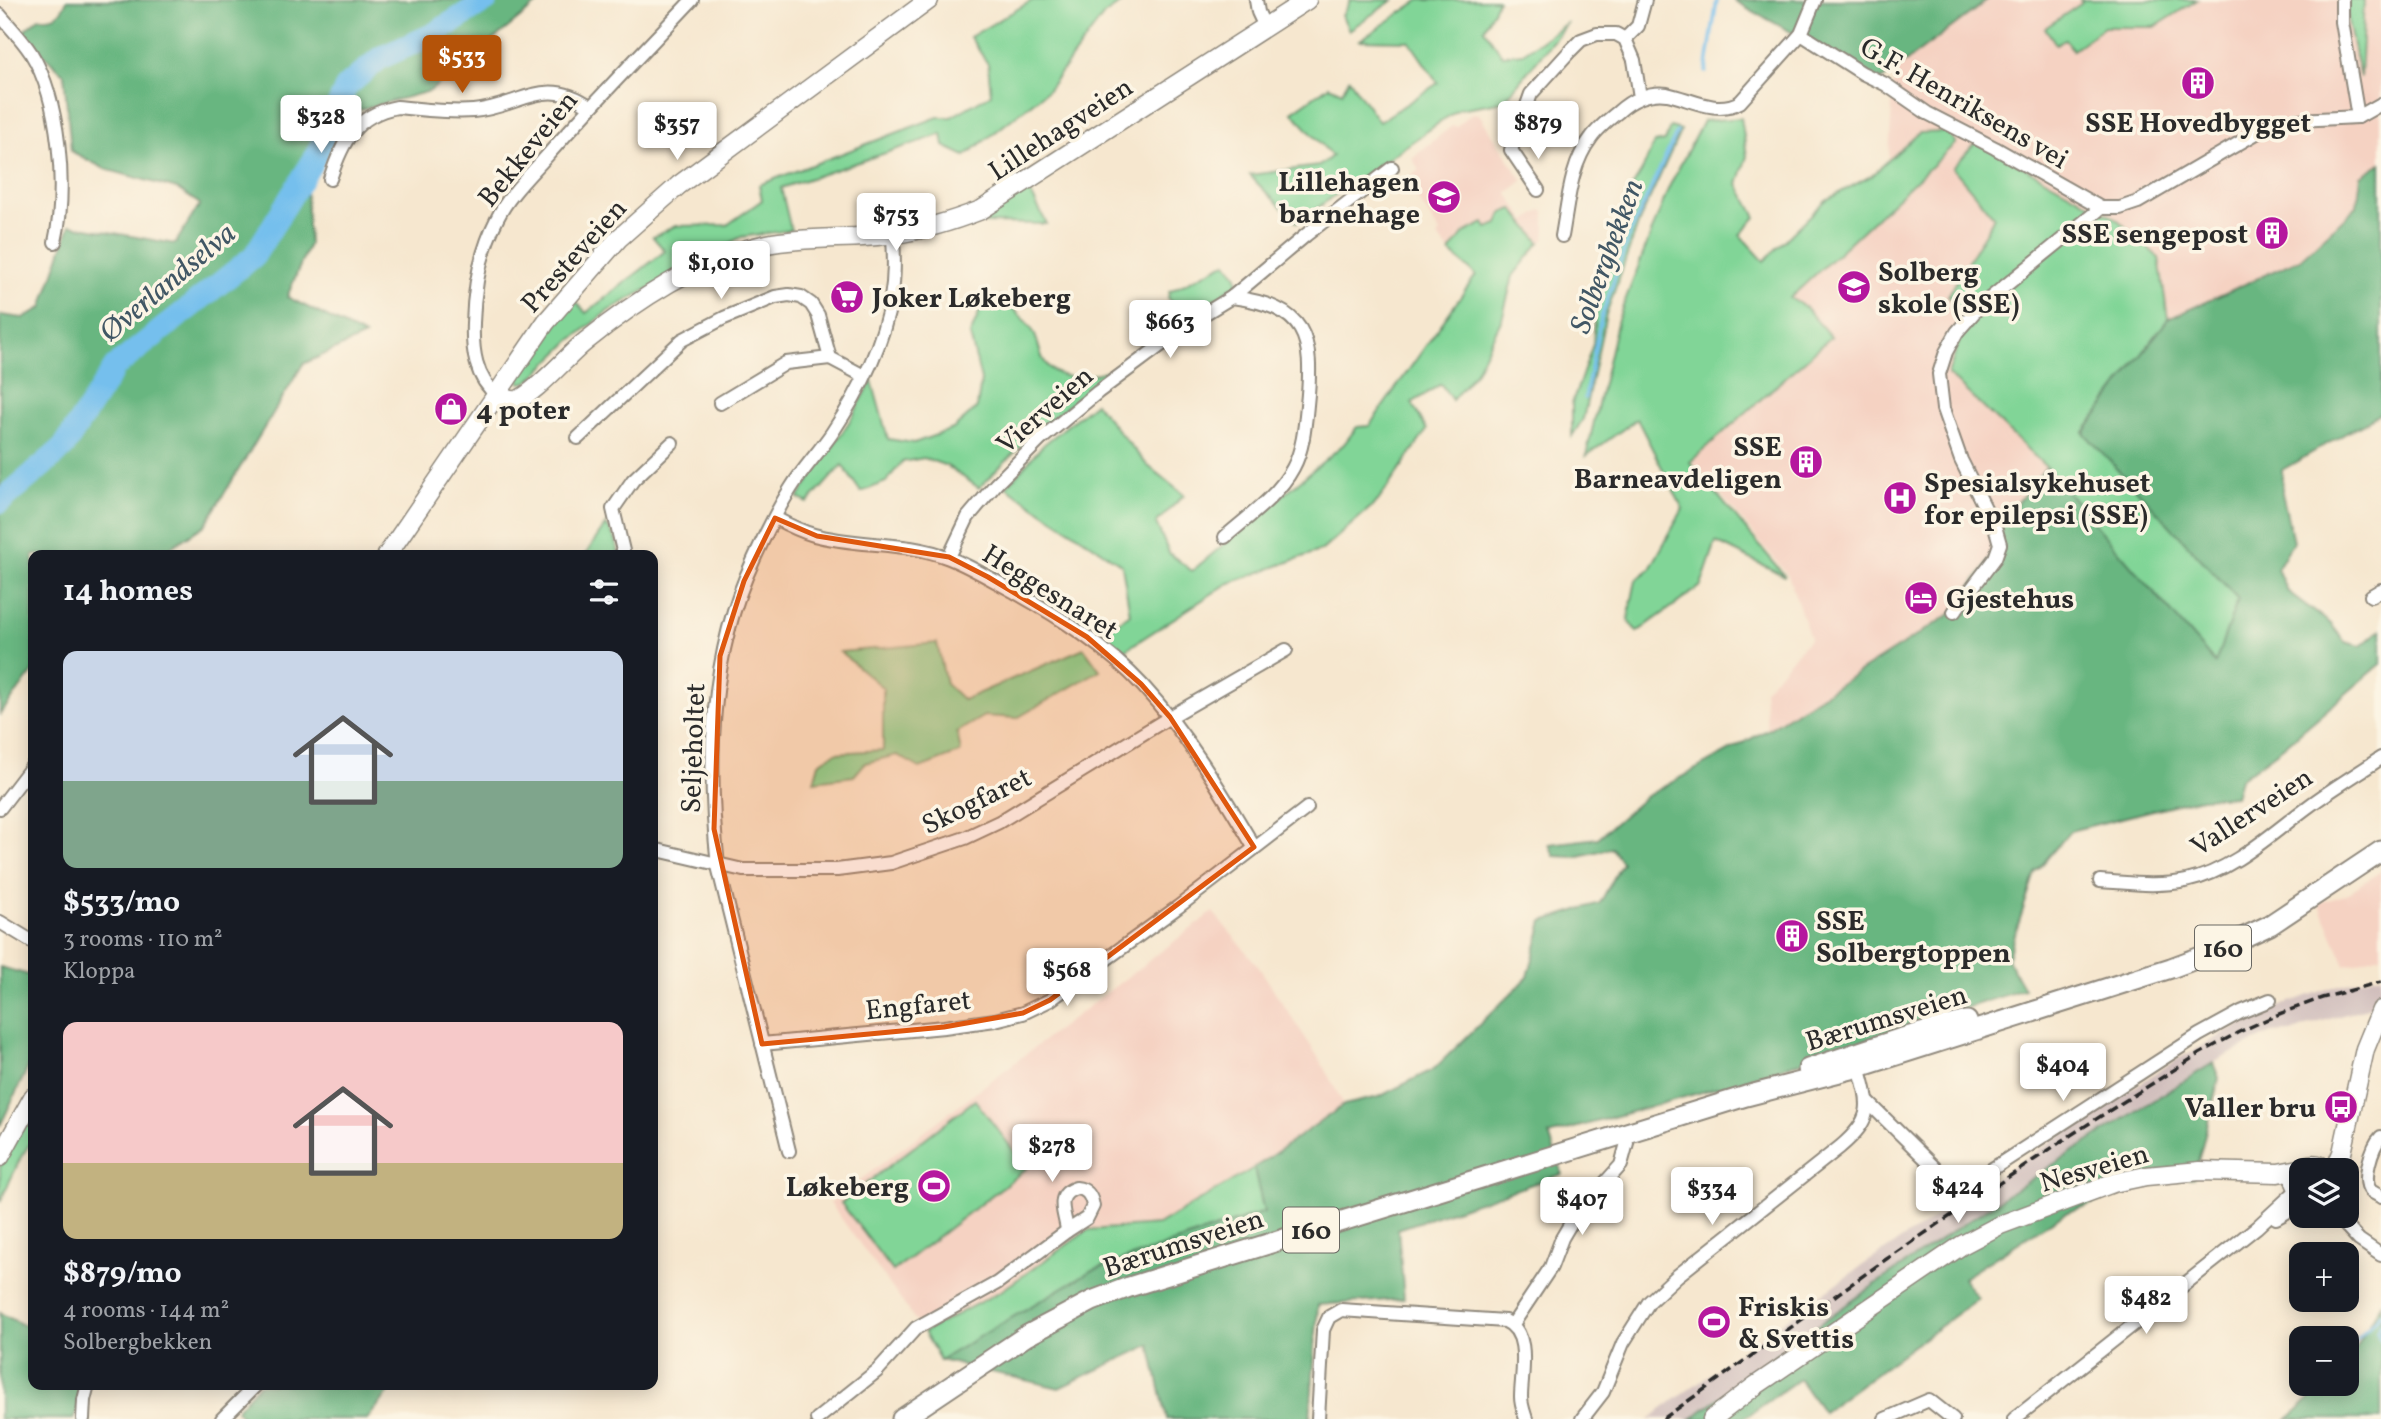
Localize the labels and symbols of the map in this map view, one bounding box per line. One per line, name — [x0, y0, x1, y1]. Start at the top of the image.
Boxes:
street label: G.F. Henriksens vei — [1852, 29, 2075, 180]
pin: $533 — [421, 36, 503, 95]
building icon: SSE Hovedbygget — [2179, 64, 2217, 102]
street label: Lillehagveien — [981, 69, 1141, 191]
street label: Bekkeveien — [470, 83, 588, 216]
pin: $328 — [280, 96, 362, 155]
pin: $357 — [636, 102, 718, 162]
pin: $879 — [1497, 102, 1579, 161]
place label: SSE Hovedbygget — [2085, 105, 2311, 144]
place label: Lillehagen barnehage — [1278, 164, 1420, 235]
water label: Solbergbekken — [1561, 174, 1655, 340]
school or university icon: Lillehagen barnehage — [1425, 178, 1463, 216]
street label: Presteveien — [513, 191, 637, 322]
pin: $753 — [855, 194, 937, 253]
water label: Øverlandselva — [91, 214, 246, 353]
building icon: SSE sengepost — [2253, 214, 2291, 252]
place label: SSE sengepost — [2061, 216, 2248, 255]
pin: $1,010 — [664, 242, 778, 301]
place label: Solberg skole (SSE) — [1878, 254, 2020, 325]
school or university icon: Solberg skole (SSE) — [1835, 268, 1873, 306]
supermarket icon: Joker Løkeberg — [828, 278, 866, 316]
place label: Joker Løkeberg — [871, 280, 1071, 319]
pin: $663 — [1129, 300, 1211, 360]
street label: Vierveien — [989, 358, 1103, 464]
shop icon: 4 poter — [432, 390, 470, 428]
place label: 4 poter — [476, 392, 570, 431]
place label: SSE Barneavdeligen — [1574, 429, 1782, 500]
building icon: SSE Barneavdeligen — [1787, 443, 1825, 481]
place label: Spesialsykehuset for epilepsi (SSE) — [1924, 465, 2150, 536]
hospital icon: Spesialsykehuset for epilepsi (SSE) — [1881, 479, 1919, 517]
street label: Heggesnaret — [974, 536, 1125, 650]
hotel icon: Gjestehus — [1902, 579, 1940, 617]
place label: Gjestehus — [1946, 581, 2074, 620]
street label: Seljeholtet — [673, 682, 716, 814]
street label: Skogfaret — [916, 759, 1039, 846]
street label: Vallerveien — [2184, 759, 2321, 867]
place label: SSE Solbergtoppen — [1816, 903, 2011, 974]
building icon: SSE Solbergtoppen — [1773, 917, 1811, 955]
road number: 160 — [2195, 925, 2251, 970]
pin: $568 — [1026, 948, 1108, 1008]
street label: Bærumsveien — [1801, 976, 1972, 1062]
street label: Engfaret — [863, 982, 973, 1031]
pin: $404 — [2022, 1044, 2104, 1103]
bus stop icon: Valler bru — [2322, 1088, 2360, 1126]
place label: Valler bru — [2185, 1090, 2316, 1129]
pin: $278 — [1011, 1124, 1093, 1184]
street label: Nesveien — [2036, 1135, 2154, 1204]
pin: $424 — [1917, 1166, 1999, 1225]
sports icon: Løkeberg — [915, 1167, 953, 1205]
pin: $334 — [1671, 1168, 1753, 1227]
place label: Løkeberg — [786, 1169, 909, 1208]
pin: $407 — [1541, 1178, 1623, 1237]
street label: Bærumsveien — [1098, 1200, 1269, 1289]
road number: 160 — [1283, 1208, 1339, 1252]
pin: $482 — [2105, 1276, 2187, 1336]
place label: Friskis & Svettis — [1738, 1289, 1854, 1360]
sports icon: Friskis & Svettis — [1695, 1303, 1733, 1341]

